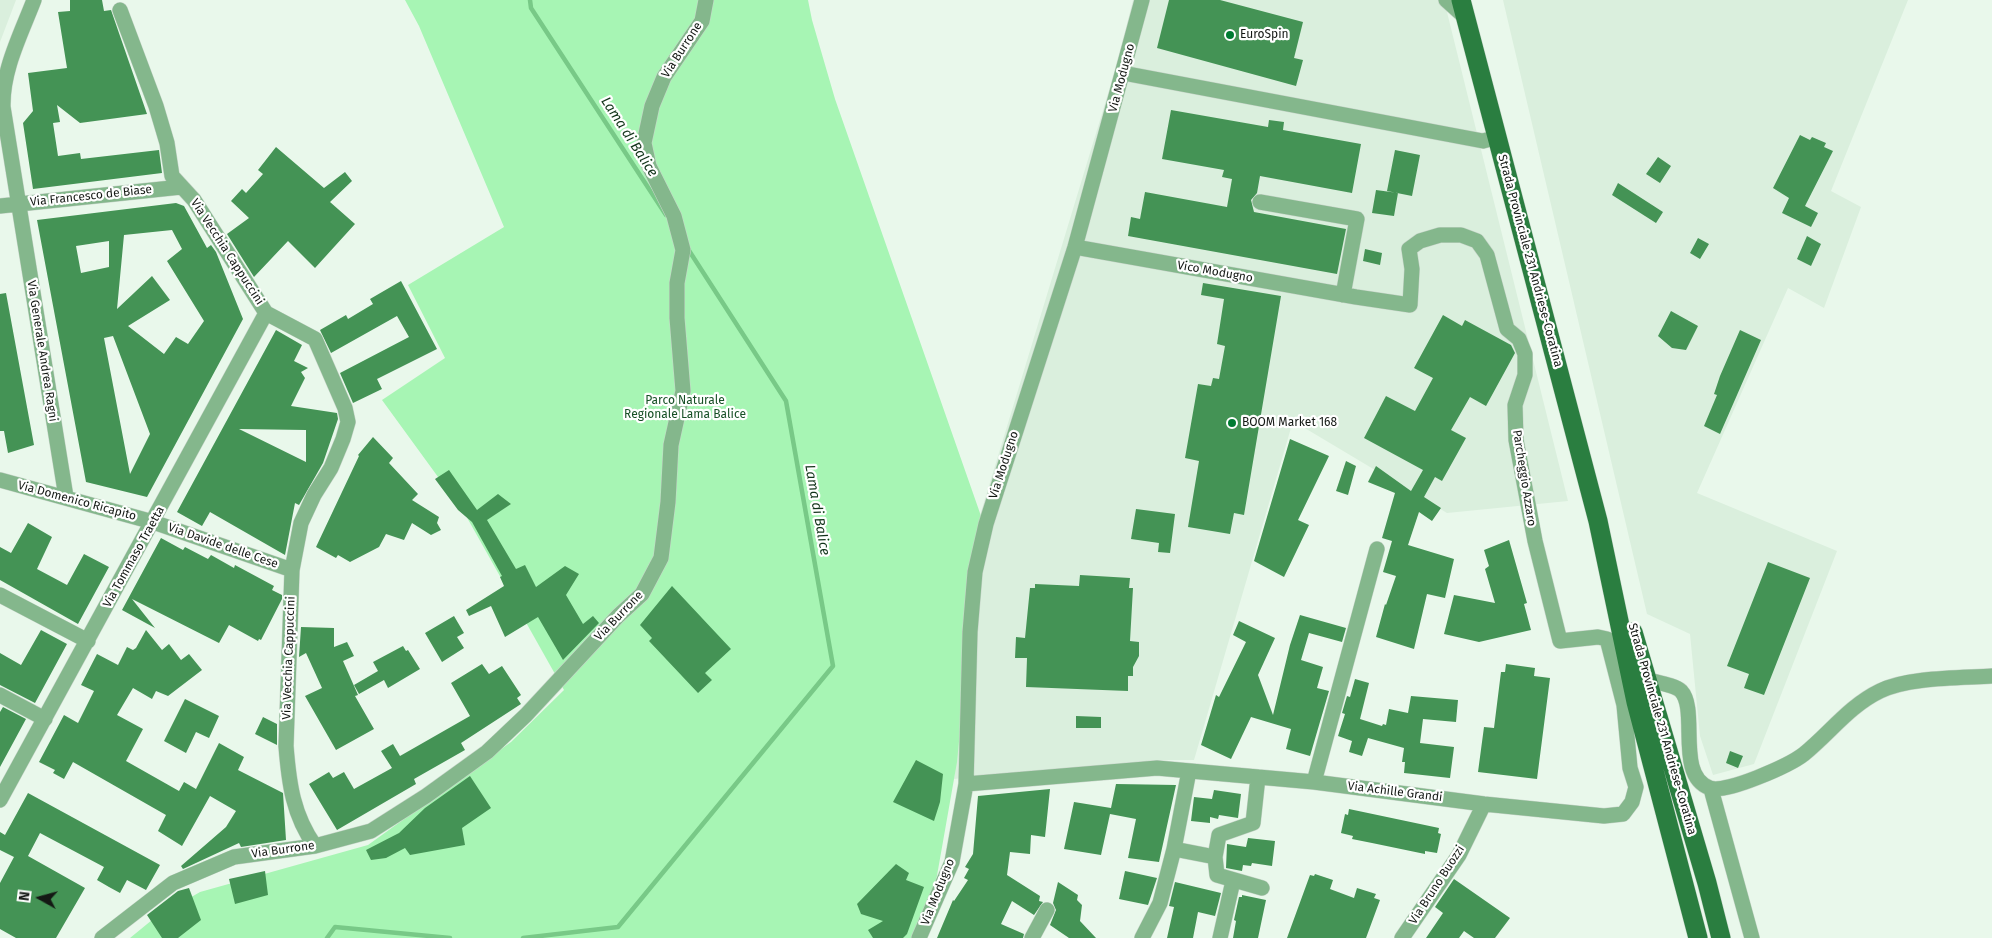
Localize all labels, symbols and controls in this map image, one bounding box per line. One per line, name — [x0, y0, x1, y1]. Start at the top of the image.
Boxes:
street label: Via Burrone — [659, 19, 705, 81]
place label: EuroSpin — [1240, 28, 1289, 42]
marker: EuroSpin — [1224, 29, 1236, 41]
street label: Via Modugno — [1106, 42, 1138, 114]
water label: Lama di Balice — [597, 94, 661, 180]
street label: Strada Provinciale 231 Andriese-Coratina — [1495, 153, 1565, 369]
street label: Via Francesco de Biase — [29, 182, 153, 210]
street label: Via Vecchia Cappuccini — [187, 196, 267, 308]
street label: Vico Modugno — [1176, 258, 1254, 286]
street label: Via Generale Andrea Ragni — [24, 279, 60, 423]
park label: Parco Naturale Regionale Lama Balice — [624, 394, 746, 422]
place label: BOOM Market 168 — [1242, 416, 1337, 430]
marker: BOOM Market 168 — [1226, 417, 1238, 429]
street label: Via Modugno — [986, 429, 1022, 501]
street label: Parcheggio Azzaro — [1509, 429, 1539, 527]
water label: Lama di Balice — [801, 463, 833, 557]
street label: Via Domenico Ricapito — [16, 478, 138, 524]
street label: Via Tommaso Traetta — [100, 504, 168, 610]
street label: Via Davide delle Cese — [166, 520, 280, 572]
street label: Via Burrone — [592, 588, 646, 644]
street label: Via Vecchia Cappuccini — [280, 596, 298, 720]
street label: Strada Provinciale 231 Andriese-Coratina — [1625, 621, 1699, 837]
street label: Via Achille Grandi — [1347, 779, 1443, 805]
street label: Via Burrone — [251, 838, 315, 862]
street label: Via Bruno Buozzi — [1406, 843, 1468, 927]
street label: Via Modugno — [918, 857, 958, 927]
north arrow — [15, 873, 65, 923]
text: N — [16, 890, 34, 902]

